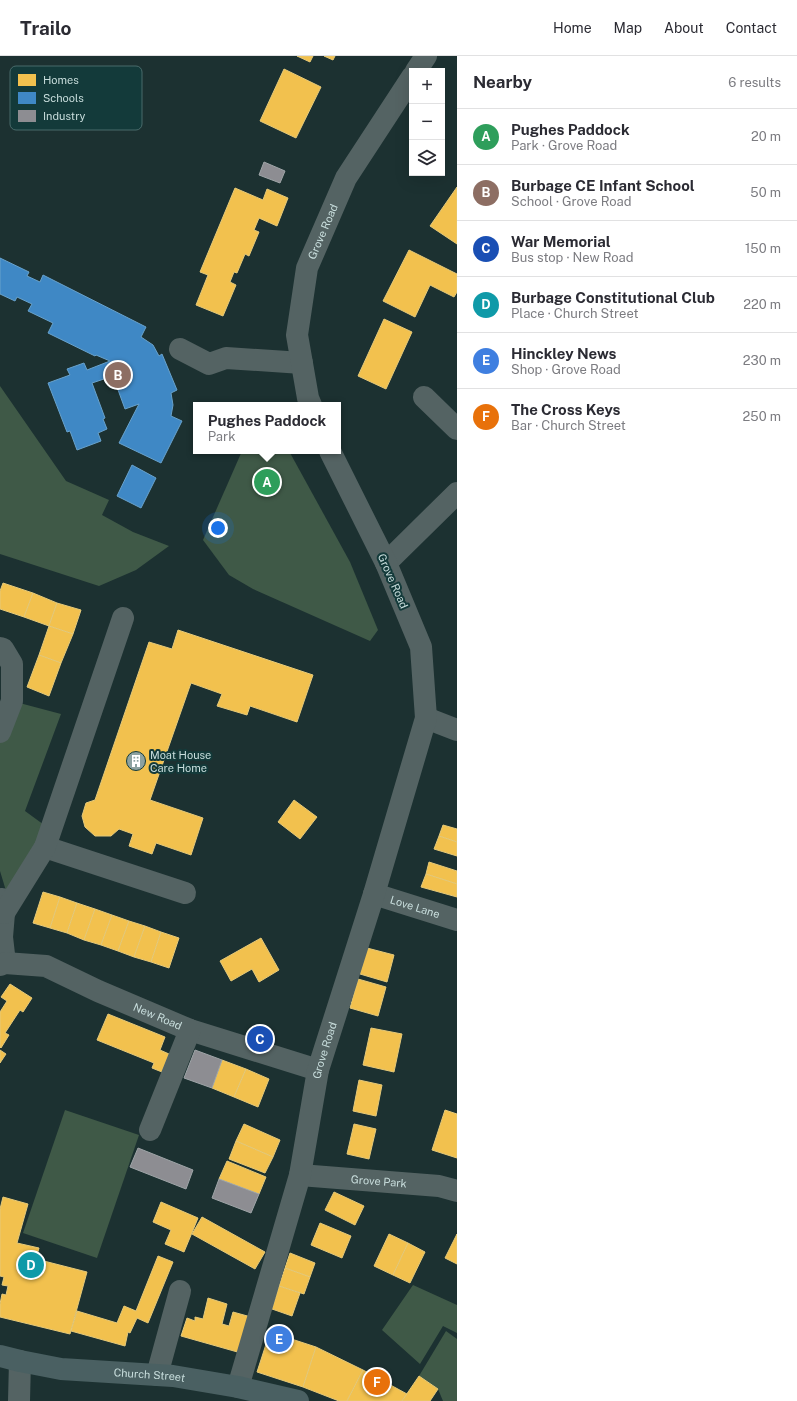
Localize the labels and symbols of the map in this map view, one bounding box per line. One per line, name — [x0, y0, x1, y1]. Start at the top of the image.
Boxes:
legend — [10, 66, 142, 130]
text: Homes — [43, 74, 79, 86]
text: Schools — [43, 92, 84, 104]
text: Industry — [43, 110, 86, 122]
street label: Grove Road — [306, 202, 340, 261]
pin: B — [105, 360, 131, 390]
pin: A — [254, 467, 280, 497]
your location — [208, 518, 228, 538]
street label: Grove Road — [376, 552, 410, 610]
place label: Moat House Care Home — [150, 749, 211, 774]
building icon: Moat House Care Home — [125, 750, 147, 772]
street label: Love Lane — [389, 893, 441, 920]
street label: New Road — [132, 1001, 184, 1032]
street label: Grove Road — [311, 1021, 339, 1080]
pin: C — [247, 1024, 273, 1054]
street label: Grove Park — [350, 1173, 407, 1189]
pin: D — [18, 1250, 44, 1280]
pin: E — [266, 1324, 292, 1354]
street label: Church Street — [113, 1366, 186, 1384]
pin: F — [364, 1367, 390, 1397]

